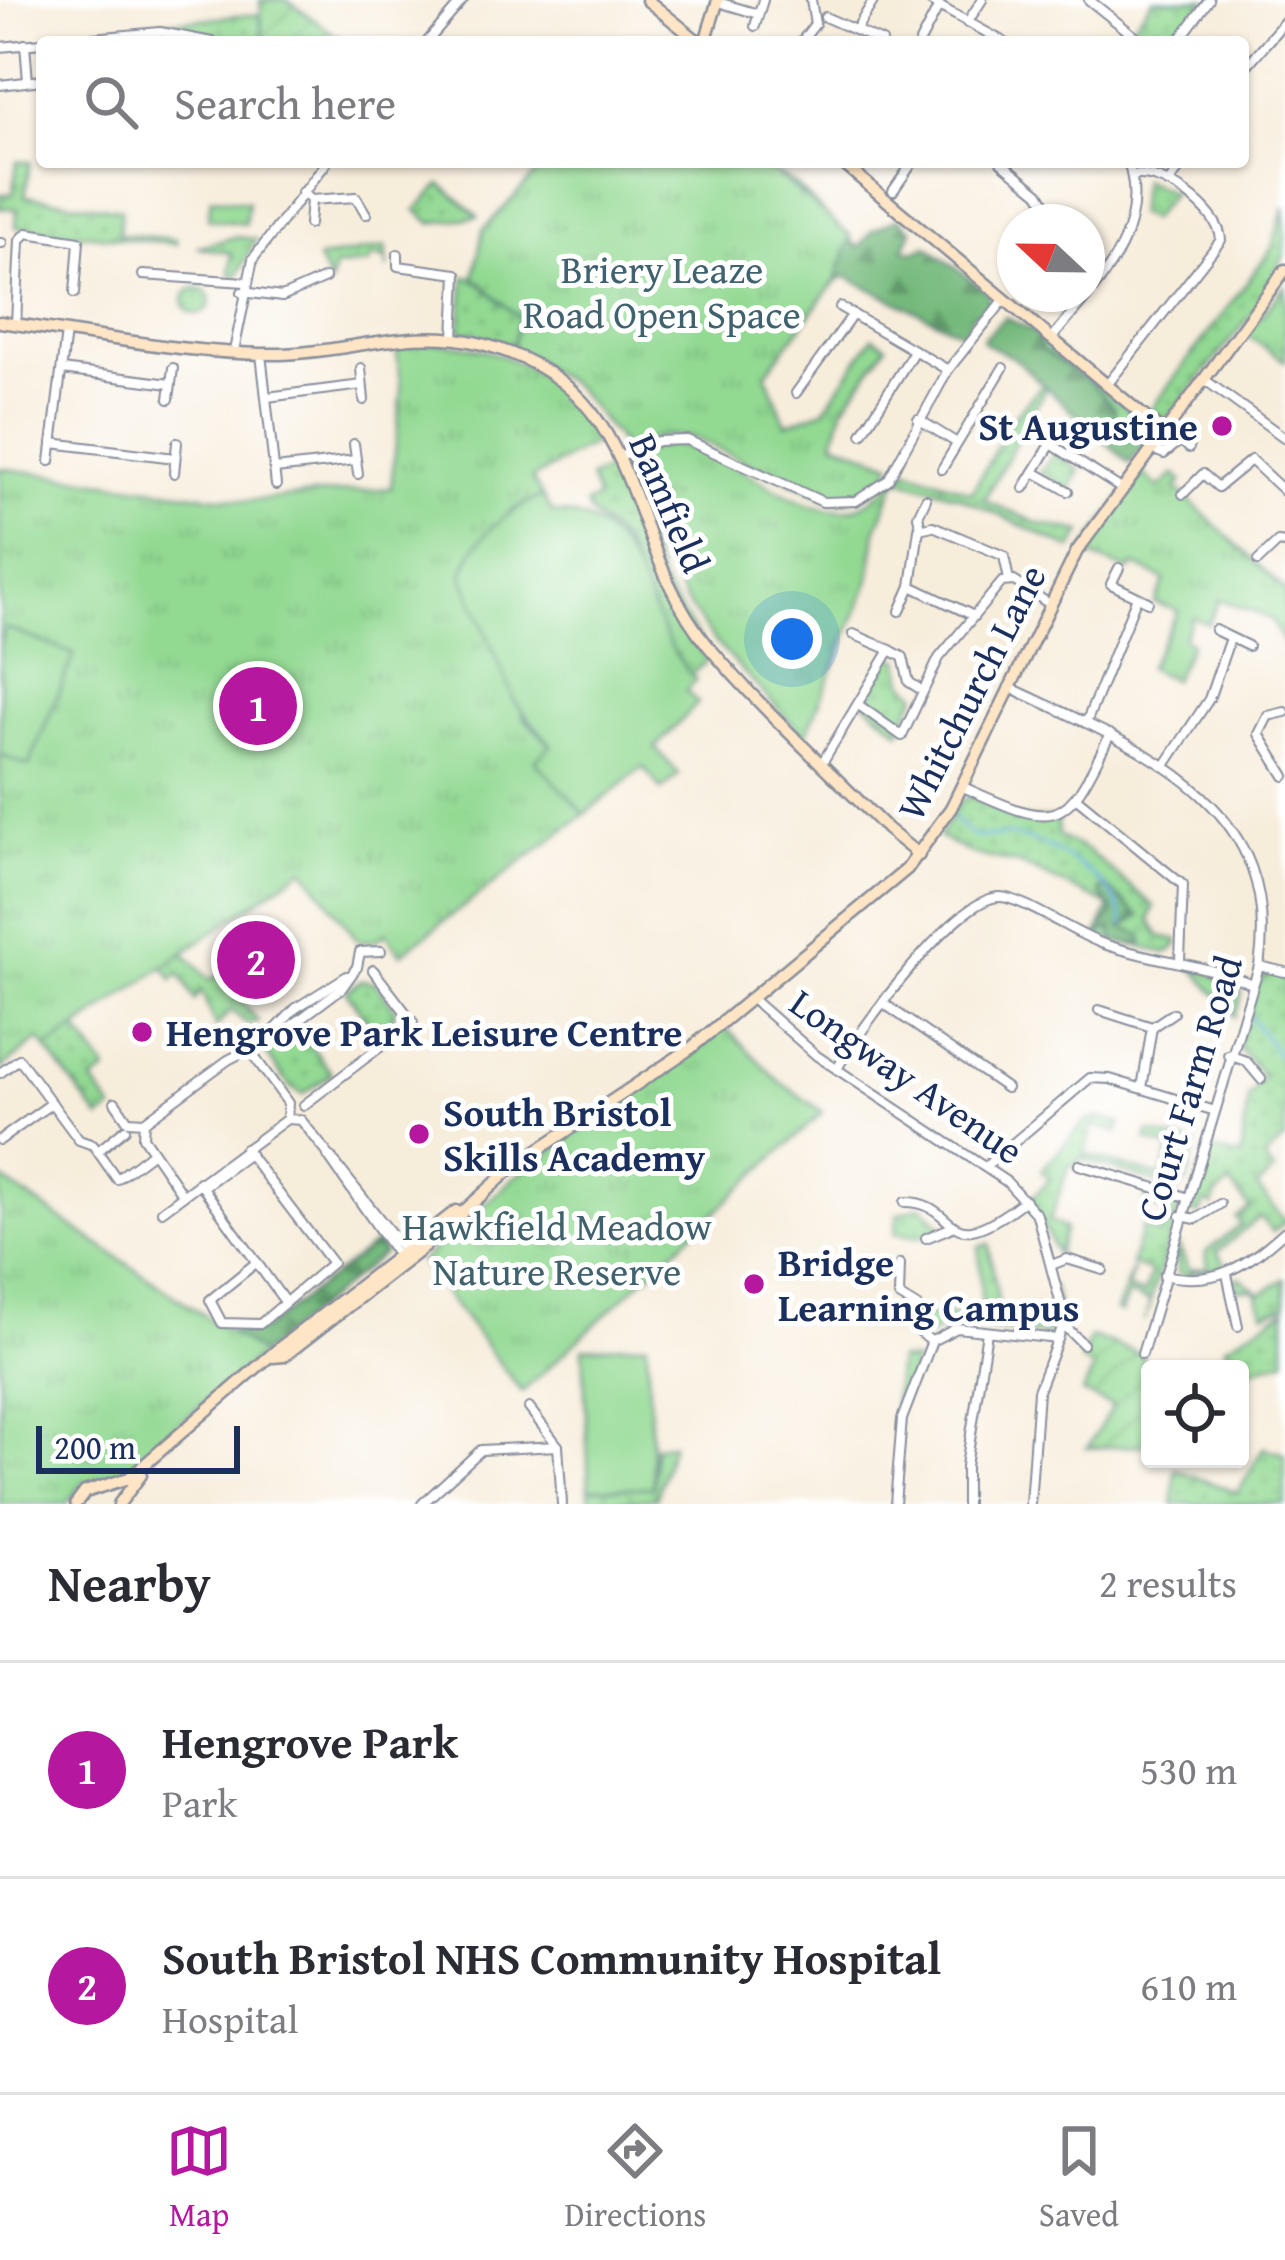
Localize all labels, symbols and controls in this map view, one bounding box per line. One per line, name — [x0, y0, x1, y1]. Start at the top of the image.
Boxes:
search box — [36, 36, 1249, 168]
icon: search — [78, 69, 144, 135]
text: Search here — [174, 70, 396, 135]
north arrow — [997, 204, 1105, 312]
park label: Briery Leaze Road Open Space — [523, 240, 801, 342]
place label: St Augustine — [978, 397, 1198, 454]
marker: St Augustine — [1209, 413, 1235, 439]
street label: Bamfield — [616, 425, 725, 581]
street label: Whitchurch Lane — [882, 554, 1059, 829]
your location — [762, 609, 822, 669]
pin: 1 — [219, 661, 297, 751]
pin: 2 — [217, 915, 295, 1005]
street label: Court Farm Road — [1121, 948, 1256, 1228]
street label: Longway Avenue — [779, 974, 1036, 1177]
place label: Hengrove Park Leisure Centre — [166, 1003, 682, 1060]
marker: Hengrove Park Leisure Centre — [129, 1019, 155, 1045]
place label: South Bristol Skills Academy — [443, 1083, 705, 1185]
marker: South Bristol Skills Academy — [406, 1121, 432, 1147]
park label: Hawkfield Meadow Nature Reserve — [402, 1197, 712, 1299]
place label: Bridge Learning Campus — [778, 1233, 1079, 1335]
marker: Bridge Learning Campus — [741, 1271, 767, 1297]
map controls — [1141, 1360, 1249, 1468]
button: locate — [1141, 1360, 1249, 1468]
scale bar — [36, 1420, 240, 1473]
text: 200 m — [54, 1423, 136, 1471]
text: Nearby — [48, 1545, 211, 1620]
text: 2 results — [1099, 1554, 1237, 1611]
text: Hengrove Park — [162, 1709, 458, 1774]
text: 1 — [77, 1741, 97, 1798]
text: 530 m — [1140, 1741, 1237, 1798]
text: Park — [162, 1774, 237, 1831]
text: South Bristol NHS Community Hospital — [162, 1925, 941, 1990]
text: 2 — [77, 1957, 97, 2014]
text: 610 m — [1140, 1957, 1237, 2014]
text: Hospital — [162, 1990, 298, 2047]
tab: Map — [166, 2118, 232, 2238]
tab: Directions — [565, 2118, 706, 2238]
tab: Saved — [1039, 2118, 1119, 2238]

